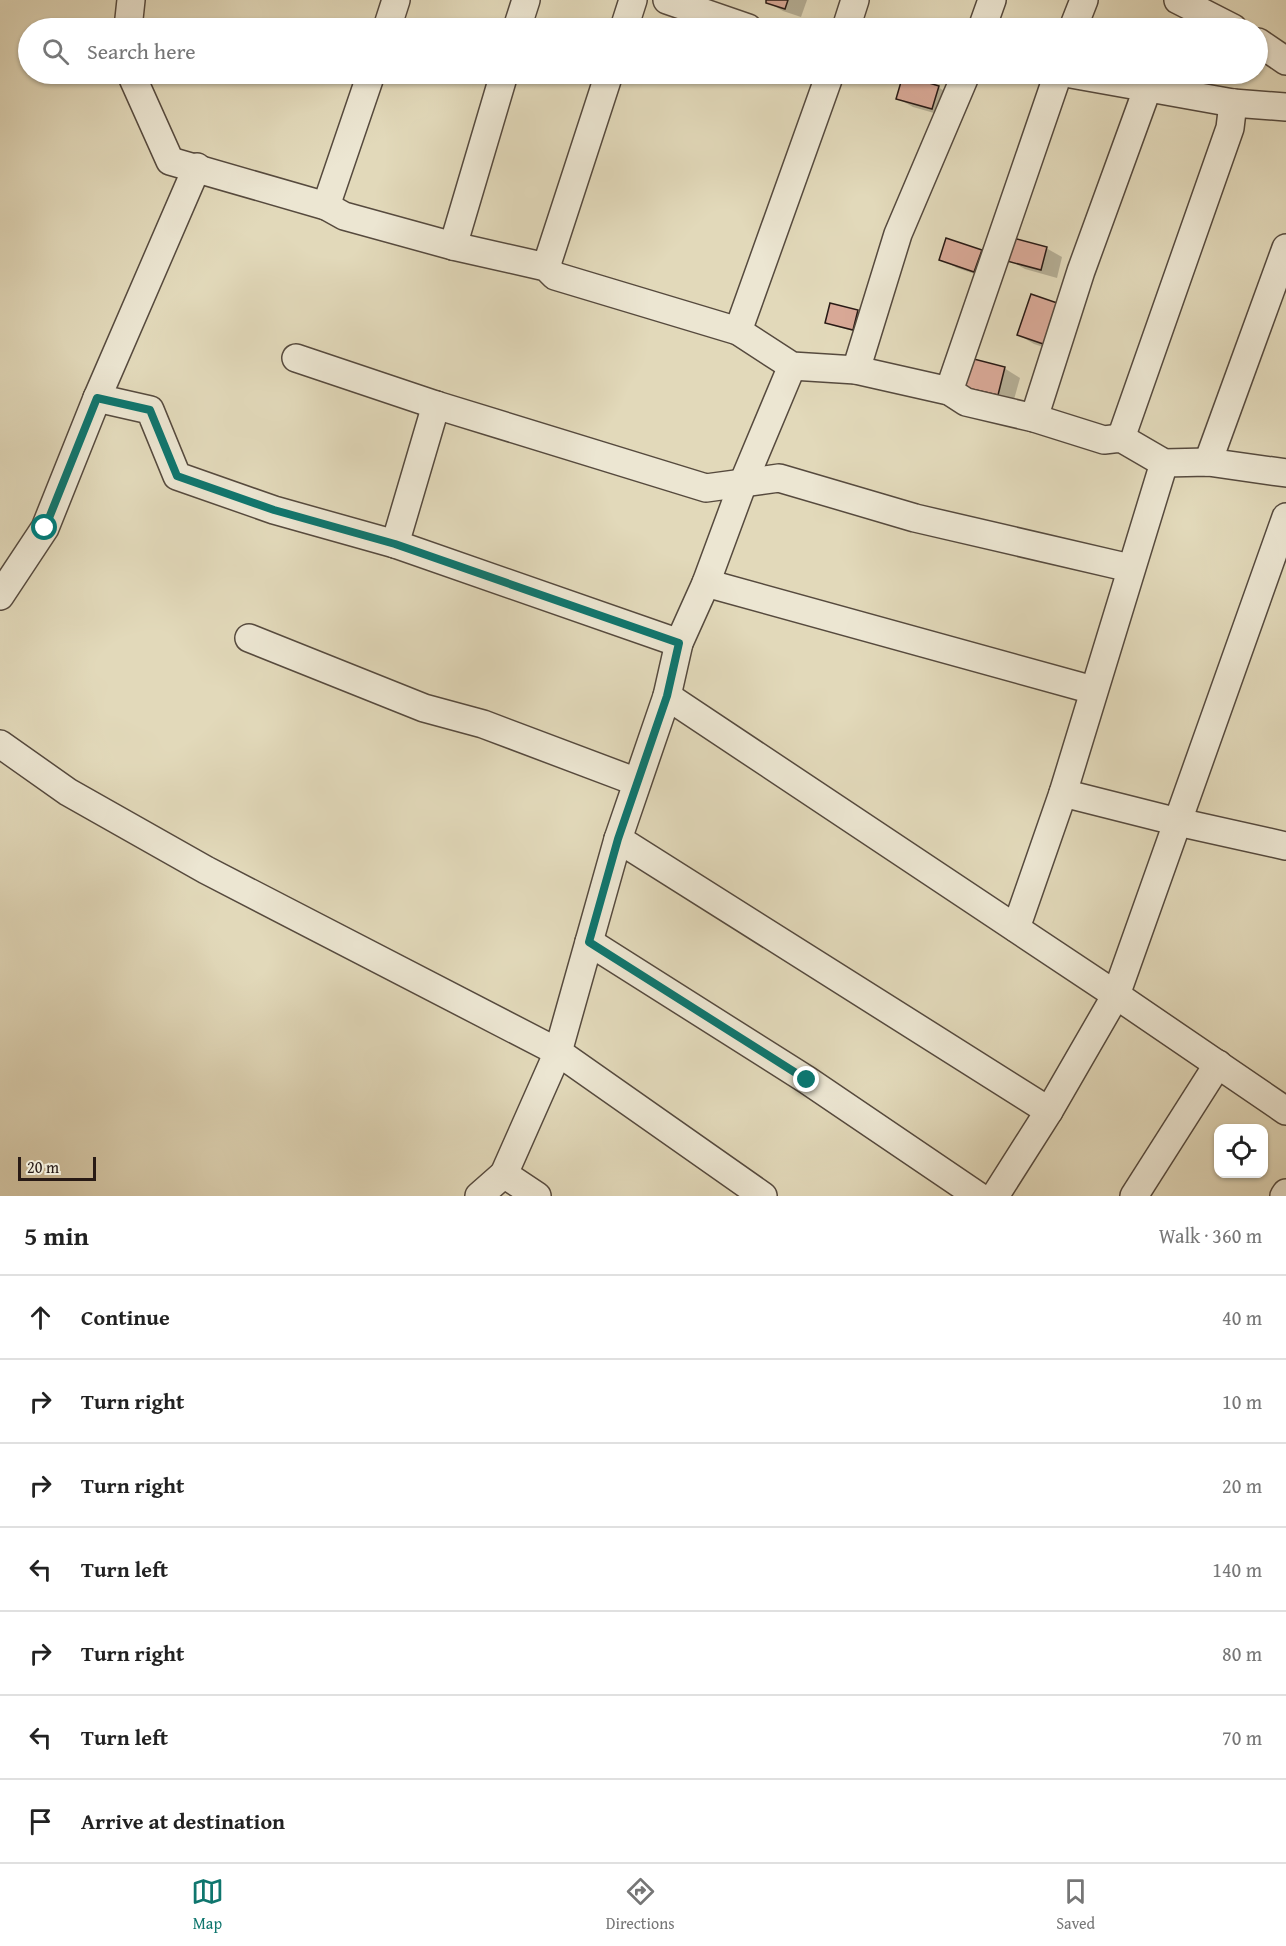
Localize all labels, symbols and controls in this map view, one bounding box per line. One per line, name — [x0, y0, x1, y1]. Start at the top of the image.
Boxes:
search box — [18, 18, 1268, 84]
icon: search — [39, 35, 72, 68]
text: Search here — [87, 35, 196, 67]
route start — [31, 514, 57, 540]
route end — [793, 1066, 819, 1092]
map controls — [1214, 1124, 1268, 1178]
button: locate — [1214, 1124, 1268, 1178]
scale bar — [18, 1154, 96, 1182]
text: 20 m — [27, 1155, 59, 1179]
text: 5 min — [24, 1216, 89, 1255]
text: Walk · 360 m — [1159, 1221, 1262, 1250]
icon: ahead — [24, 1301, 57, 1334]
text: Continue — [81, 1301, 170, 1333]
text: 40 m — [1222, 1303, 1262, 1332]
icon: right — [24, 1385, 57, 1418]
text: Turn right — [81, 1385, 184, 1417]
text: 10 m — [1222, 1387, 1262, 1416]
icon: right — [24, 1469, 57, 1502]
text: Turn right — [81, 1469, 184, 1501]
text: 20 m — [1222, 1471, 1262, 1500]
icon: left — [24, 1553, 57, 1586]
text: Turn left — [81, 1553, 168, 1585]
text: 140 m — [1212, 1555, 1262, 1584]
icon: right — [24, 1637, 57, 1670]
text: Turn right — [81, 1637, 184, 1669]
text: 80 m — [1222, 1639, 1262, 1668]
icon: left — [24, 1721, 57, 1754]
text: Turn left — [81, 1721, 168, 1753]
text: 70 m — [1222, 1723, 1262, 1752]
icon: arrive — [24, 1805, 57, 1838]
text: Arrive at destination — [81, 1805, 285, 1837]
tab: Map — [191, 1875, 224, 1935]
tab: Directions — [606, 1875, 675, 1935]
tab: Saved — [1056, 1875, 1095, 1935]

